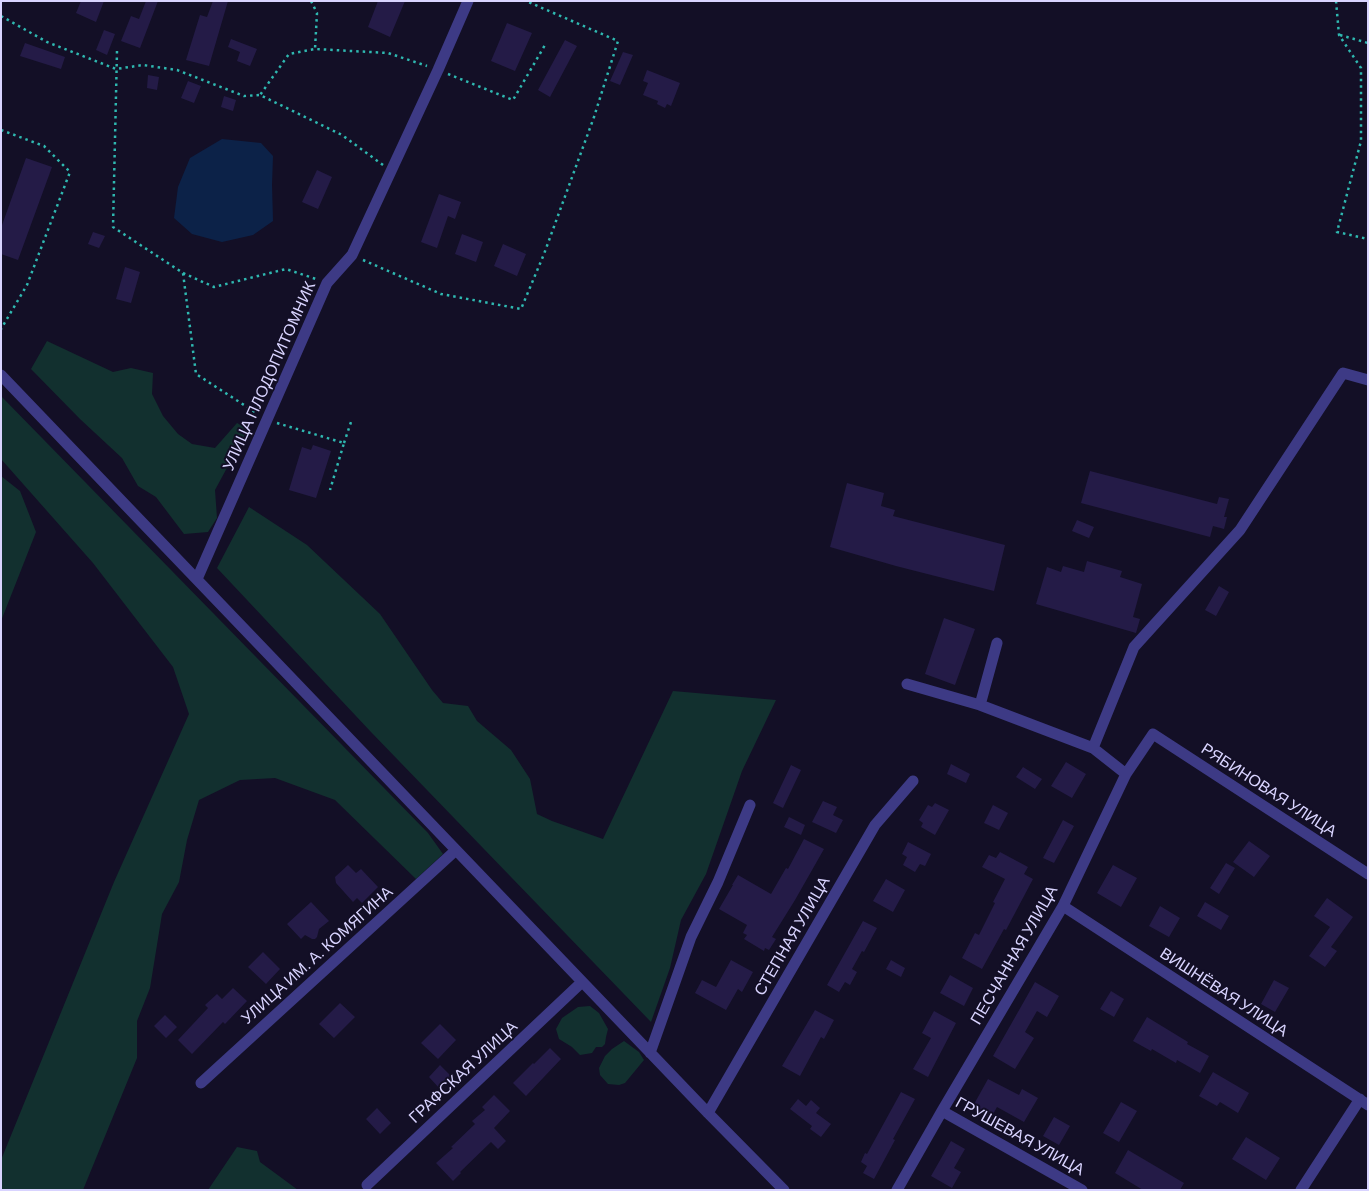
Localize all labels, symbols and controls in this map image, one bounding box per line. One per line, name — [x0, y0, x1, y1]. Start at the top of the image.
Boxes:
street label: УЛИЦА ПЛОДОПИТОМНИК — [219, 278, 319, 474]
street label: РЯБИНОВАЯ УЛИЦА — [1198, 739, 1340, 841]
street label: СТЕПНАЯ УЛИЦА — [750, 873, 834, 999]
street label: УЛИЦА ИМ. А. КОМЯГИНА — [237, 882, 397, 1028]
street label: ПЕСЧАННАЯ УЛИЦА — [966, 882, 1062, 1028]
street label: ВИШНЁВАЯ УЛИЦА — [1156, 943, 1292, 1041]
street label: ГРАФСКАЯ УЛИЦА — [405, 1017, 521, 1127]
street label: ГРУШЕВАЯ УЛИЦА — [952, 1093, 1088, 1179]

